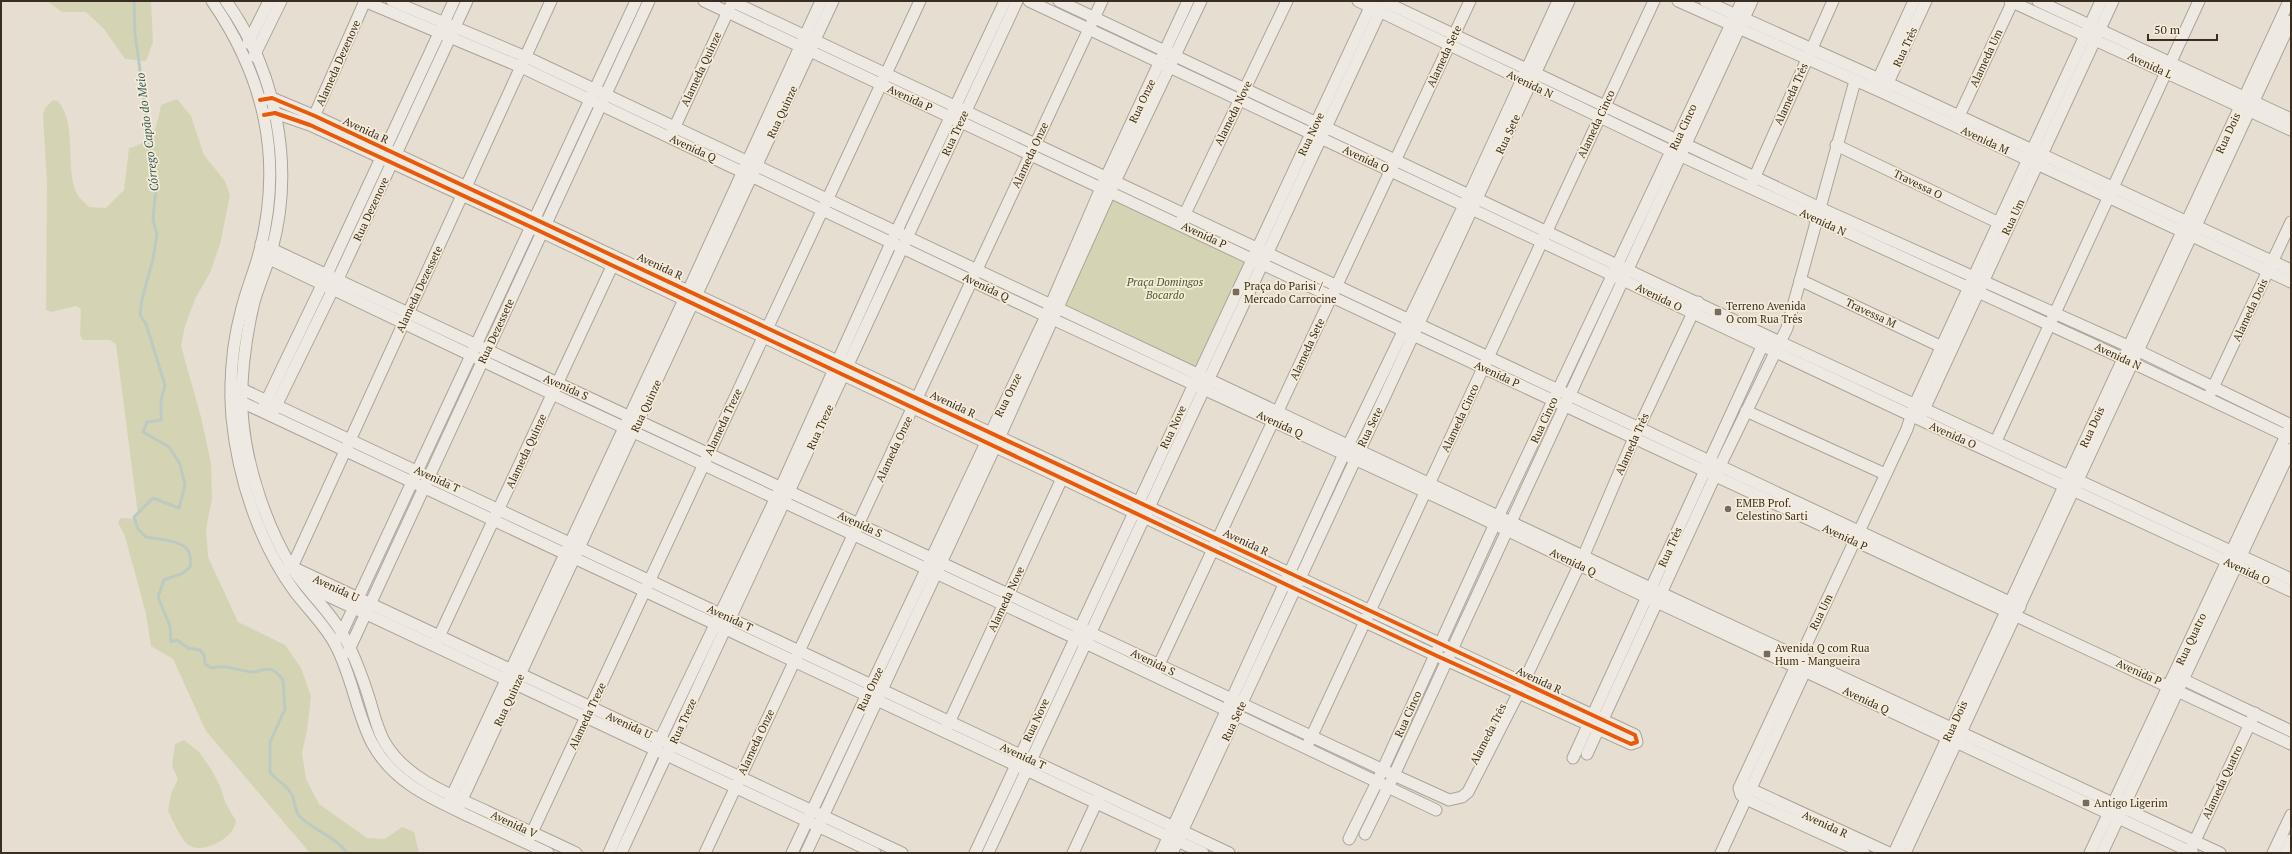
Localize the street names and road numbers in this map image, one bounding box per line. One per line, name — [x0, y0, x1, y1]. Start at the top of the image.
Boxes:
street label: Alameda Dezenove — [313, 17, 364, 108]
street label: Alameda Sete — [1424, 22, 1465, 89]
street label: Rua Três — [1890, 25, 1920, 69]
street label: Alameda Um — [1966, 26, 2006, 89]
street label: Alameda Quinze — [678, 29, 725, 109]
street label: Avenida L — [2125, 49, 2175, 81]
street label: Alameda Três — [1771, 60, 1811, 127]
street label: Avenida N — [1505, 67, 1555, 101]
street label: Rua Onze — [1126, 76, 1158, 125]
street label: Alameda Nove — [1211, 78, 1255, 148]
street label: Avenida P — [885, 81, 935, 115]
street label: Rua Quinze — [764, 83, 801, 141]
street label: Alameda Cinco — [1574, 88, 1618, 160]
street label: Rua Cinco — [1666, 102, 1700, 152]
street label: Rua Treze — [938, 108, 972, 158]
street label: Rua Nove — [1295, 110, 1327, 158]
street label: Rua Dois — [2212, 110, 2244, 156]
street label: Rua Sete — [1493, 111, 1524, 156]
street label: Avenida R — [341, 113, 391, 147]
street label: Alameda Onze — [1009, 119, 1052, 190]
street label: Avenida M — [1959, 123, 2012, 157]
street label: Avenida Q — [667, 131, 719, 165]
street label: Avenida O — [1340, 142, 1392, 176]
street label: Travessa O — [1891, 166, 1945, 202]
street label: Rua Dezenove — [350, 174, 392, 243]
street label: Rua Um — [1999, 196, 2028, 237]
street label: Avenida N — [1797, 205, 1849, 239]
street label: Avenida P — [1179, 218, 1229, 252]
street label: Alameda Dezessete — [393, 243, 445, 335]
street label: Avenida R — [635, 249, 685, 283]
street label: Avenida Q — [960, 270, 1012, 305]
street label: Alameda Dois — [2229, 276, 2271, 344]
street label: Avenida O — [1633, 280, 1685, 314]
street label: Travessa M — [1843, 295, 1899, 331]
street label: Rua Dezessete — [475, 296, 517, 366]
street label: Alameda Sete — [1287, 315, 1328, 382]
street label: Avenida N — [2092, 339, 2144, 373]
street label: Avenida P — [1472, 357, 1522, 391]
street label: Rua Onze — [991, 370, 1025, 419]
street label: Avenida S — [541, 371, 591, 403]
street label: Rua Quinze — [628, 377, 665, 435]
street label: Alameda Cinco — [1438, 382, 1482, 454]
street label: Alameda Treze — [701, 386, 745, 458]
street label: Avenida R — [928, 387, 978, 421]
street label: Rua Cinco — [1527, 395, 1561, 445]
street label: Rua Treze — [803, 402, 837, 452]
street label: Rua Nove — [1157, 403, 1189, 451]
street label: Rua Sete — [1354, 404, 1386, 449]
street label: Rua Dois — [2076, 404, 2108, 450]
street label: Avenida Q — [1254, 407, 1306, 441]
street label: Alameda Três — [1612, 410, 1652, 477]
street label: Alameda Quinze — [503, 411, 550, 491]
street label: Alameda Onze — [873, 413, 916, 484]
street label: Avenida O — [1927, 418, 1979, 452]
street label: Avenida T — [412, 462, 462, 496]
street label: Avenida S — [835, 508, 885, 540]
street label: Avenida P — [1820, 520, 1870, 554]
street label: Avenida R — [1221, 525, 1271, 559]
street label: Rua Três — [1655, 525, 1685, 569]
street label: Avenida Q — [1547, 545, 1599, 580]
street label: Avenida O — [2221, 554, 2273, 588]
street label: Alameda Nove — [985, 564, 1027, 634]
street label: Avenida U — [311, 571, 362, 605]
street label: Rua Um — [1806, 591, 1836, 632]
street label: Avenida T — [705, 601, 755, 635]
street label: Rua Quatro — [2173, 611, 2209, 667]
street label: Avenida S — [1128, 645, 1178, 679]
street label: Avenida P — [2114, 656, 2164, 688]
street label: Avenida R — [1514, 663, 1564, 697]
street label: Rua Onze — [854, 664, 886, 713]
street label: Rua Quinze — [491, 671, 528, 729]
street label: Alameda Treze — [565, 680, 609, 752]
street label: Avenida Q — [1840, 683, 1892, 717]
street label: Rua Cinco — [1392, 689, 1424, 739]
street label: Rua Treze — [666, 696, 700, 746]
street label: Rua Nove — [1020, 696, 1052, 744]
street label: Rua Sete — [1219, 698, 1250, 743]
street label: Rua Dois — [1939, 698, 1971, 744]
street label: Alameda Três — [1467, 701, 1509, 767]
street label: Alameda Onze — [735, 706, 778, 777]
street label: Avenida U — [604, 708, 655, 742]
street label: Avenida T — [998, 739, 1048, 773]
street label: Alameda Quatro — [2199, 743, 2245, 821]
street label: Avenida V — [489, 807, 540, 841]
street label: Avenida R — [1800, 807, 1850, 841]

